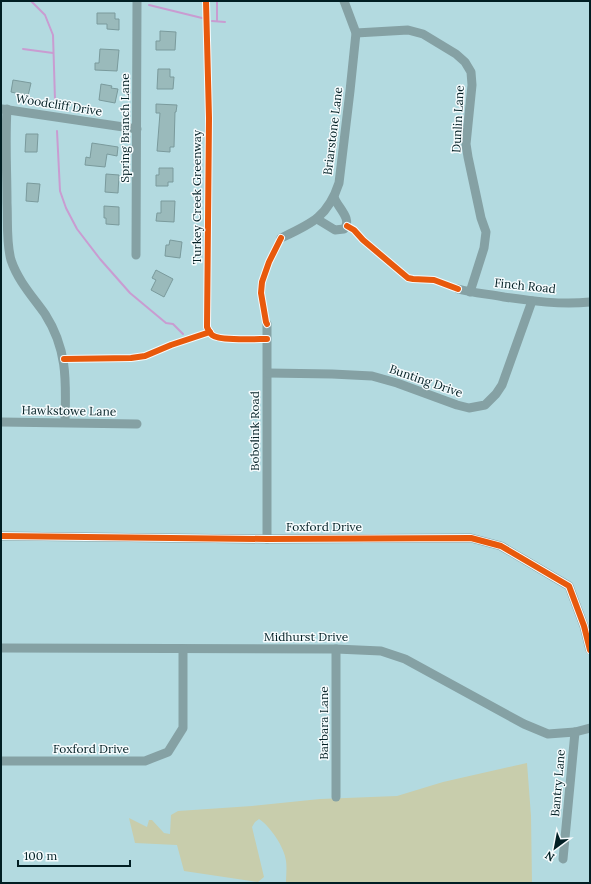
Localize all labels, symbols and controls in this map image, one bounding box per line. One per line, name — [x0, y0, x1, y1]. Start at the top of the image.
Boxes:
street label: Spring Branch Lane — [117, 73, 132, 183]
street label: Dunlin Lane — [448, 84, 467, 153]
street label: Briarstone Lane — [320, 86, 345, 176]
street label: Woodcliff Drive — [15, 90, 104, 119]
street label: Turkey Creek Greenway — [189, 129, 204, 264]
street label: Finch Road — [494, 275, 557, 296]
street label: Bunting Drive — [387, 361, 465, 400]
street label: Bobolink Road — [247, 391, 262, 471]
street label: Hawkstowe Lane — [22, 402, 117, 419]
street label: Foxford Drive — [286, 519, 363, 534]
street label: Midhurst Drive — [264, 629, 349, 644]
street label: Barbara Lane — [316, 686, 331, 760]
street label: Foxford Drive — [53, 741, 130, 756]
street label: Bantry Lane — [547, 748, 568, 817]
north arrow — [535, 828, 575, 868]
scale bar — [18, 842, 130, 868]
text: 100 m — [24, 848, 57, 863]
text: N — [542, 848, 557, 865]

